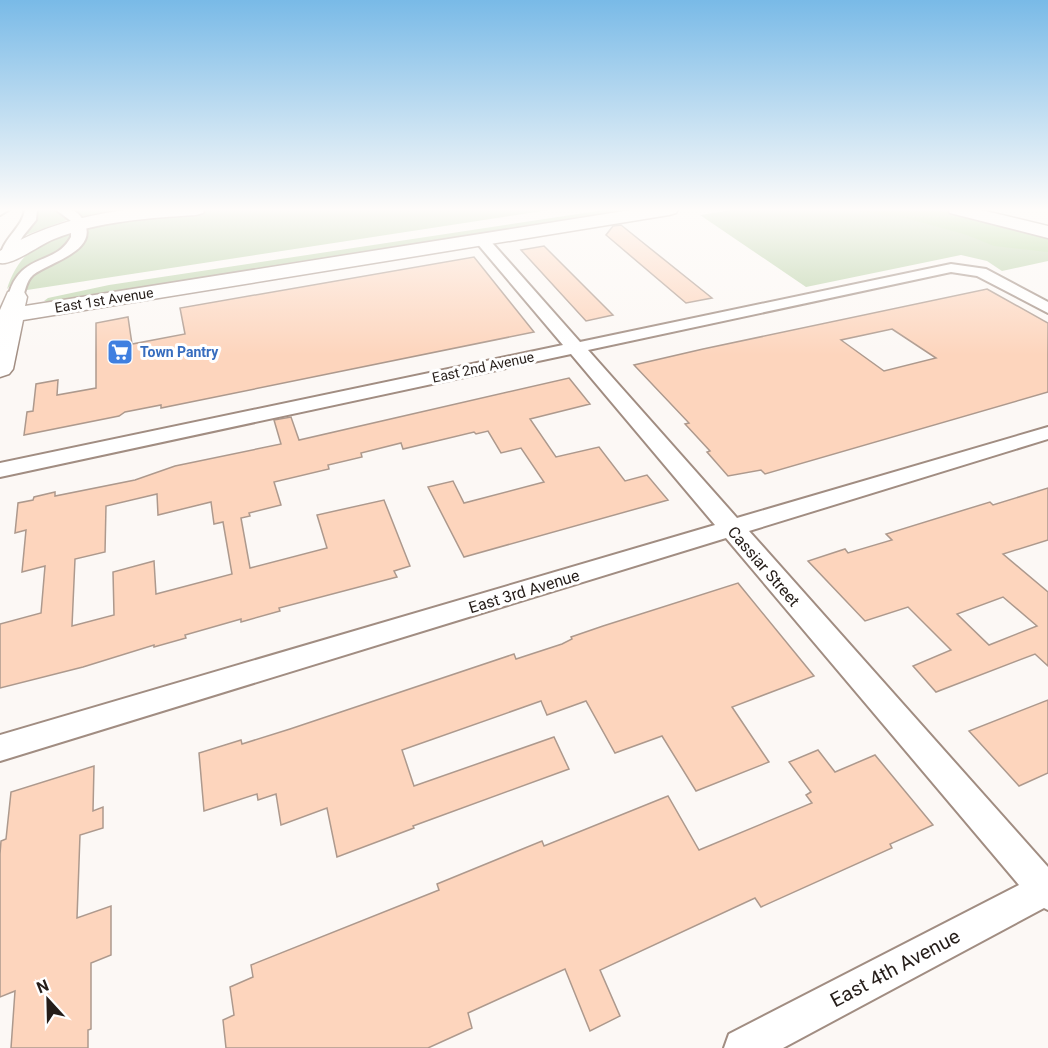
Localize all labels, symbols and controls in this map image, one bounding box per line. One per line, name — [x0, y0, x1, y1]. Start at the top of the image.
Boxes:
street label: East 1st Avenue — [53, 284, 155, 316]
supermarket icon: Town Pantry — [105, 337, 135, 367]
place label: Town Pantry — [140, 344, 219, 360]
street label: East 2nd Avenue — [431, 348, 535, 386]
street label: Cassiar Street — [724, 522, 804, 610]
street label: East 3rd Avenue — [466, 566, 582, 617]
street label: East 4th Avenue — [826, 924, 964, 1012]
north arrow — [18, 970, 78, 1030]
text: N — [34, 976, 51, 997]

